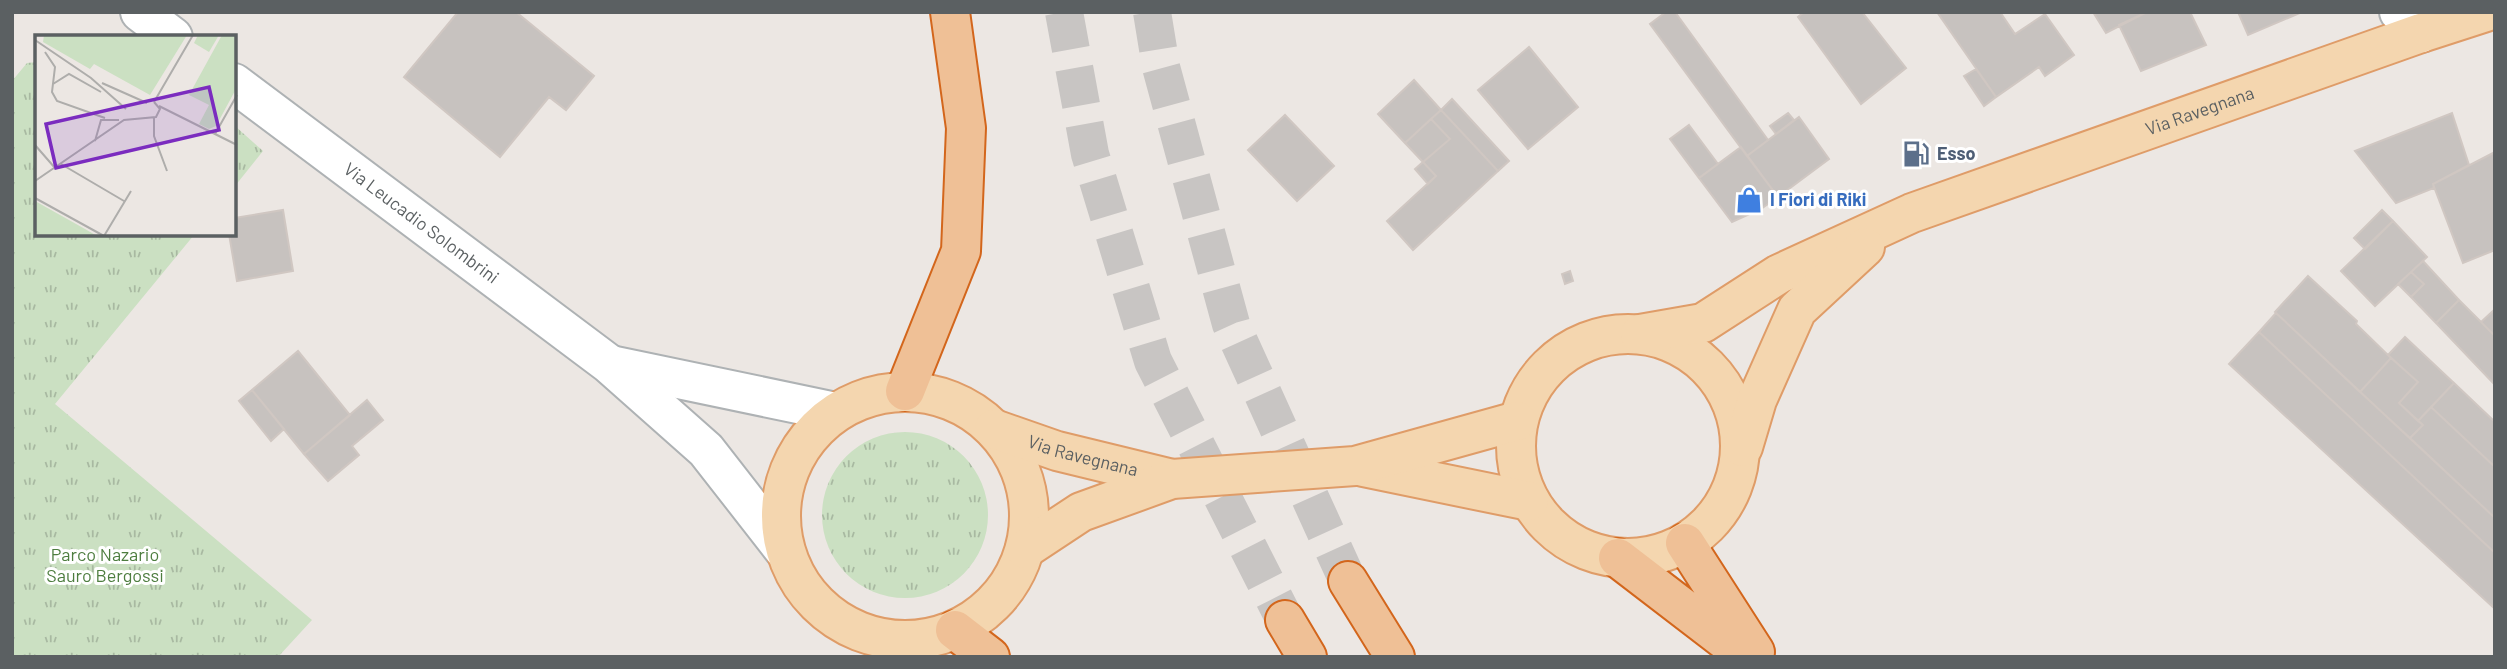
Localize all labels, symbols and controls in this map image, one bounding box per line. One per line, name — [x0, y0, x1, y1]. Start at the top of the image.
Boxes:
inset map — [35, 35, 236, 236]
street label: Via Ravegnana — [2142, 81, 2257, 140]
fuel station icon: Esso — [1901, 139, 1931, 169]
place label: Esso — [1937, 142, 1975, 164]
street label: Via Leucadio Solombrini — [340, 157, 504, 288]
shop icon: I Fiori di Riki — [1734, 185, 1764, 215]
place label: I Fiori di Riki — [1770, 188, 1866, 210]
street label: Via Ravegnana — [1025, 430, 1140, 480]
park label: Parco Nazario Sauro Bergossi — [46, 543, 164, 586]

